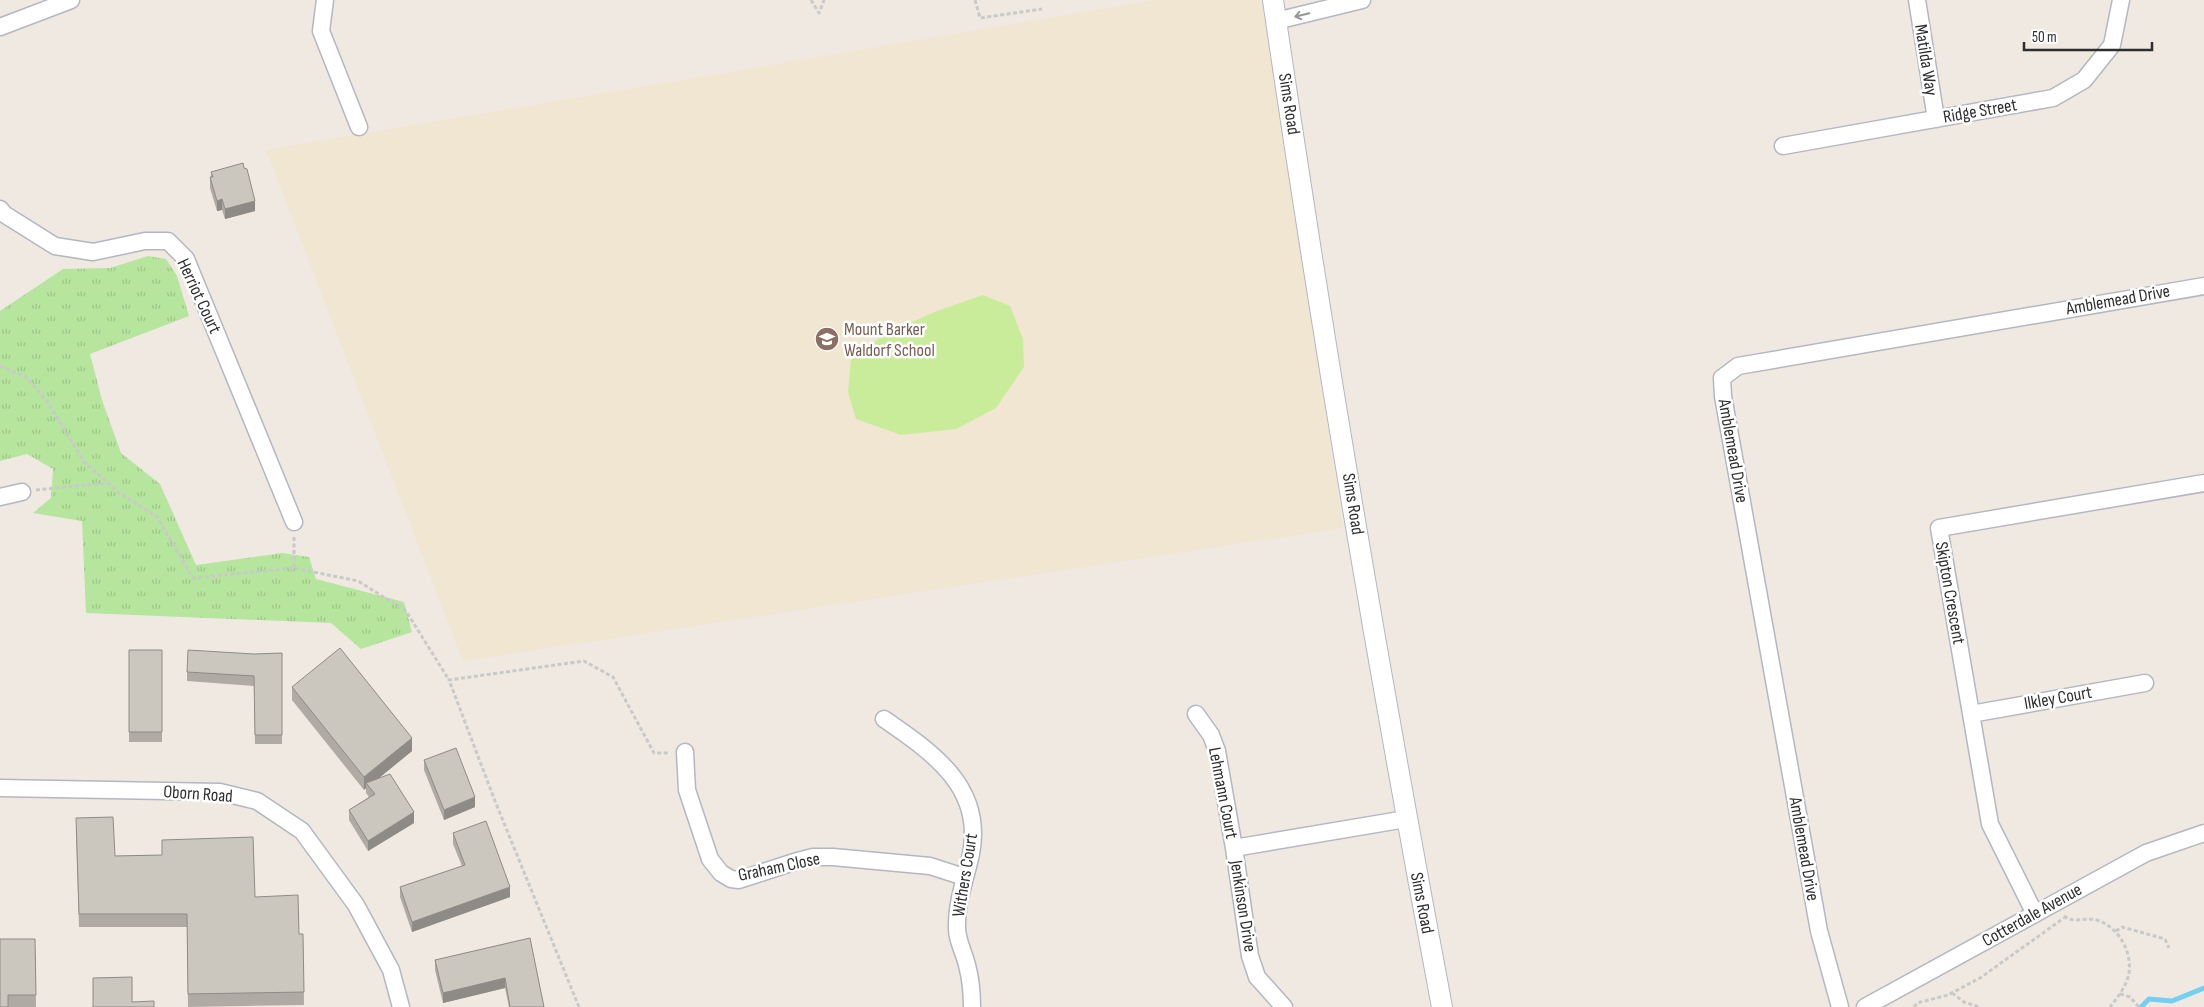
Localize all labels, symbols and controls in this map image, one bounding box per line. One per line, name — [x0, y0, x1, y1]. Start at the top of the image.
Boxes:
one-way arrow — [1295, 11, 1311, 20]
scale bar — [2024, 20, 2152, 52]
street label: Matilda Way — [1910, 23, 1942, 97]
text: 50 m — [2032, 28, 2057, 47]
street label: Sims Road — [1274, 72, 1304, 136]
street label: Ridge Street — [1942, 94, 2019, 128]
street label: Herriot Court — [173, 255, 226, 337]
street label: Amblemead Drive — [2063, 281, 2172, 320]
place label: Mount Barker Waldorf School — [844, 319, 935, 361]
school or university icon: Mount Barker Waldorf School — [814, 326, 840, 352]
street label: Amblemead Drive — [1713, 396, 1752, 505]
street label: Sims Road — [1338, 472, 1368, 536]
street label: Skipton Crescent — [1931, 540, 1969, 646]
street label: Ilkley Court — [2022, 682, 2094, 714]
street label: Lehmann Court — [1204, 746, 1242, 841]
street label: Oborn Road — [163, 781, 233, 807]
street label: Amblemead Drive — [1784, 794, 1823, 903]
street label: Withers Court — [948, 831, 982, 918]
street label: Graham Close — [736, 848, 822, 886]
street label: Jenkinson Drive — [1225, 858, 1261, 953]
street label: Sims Road — [1406, 871, 1438, 935]
street label: Cotterdale Avenue — [1978, 879, 2086, 951]

